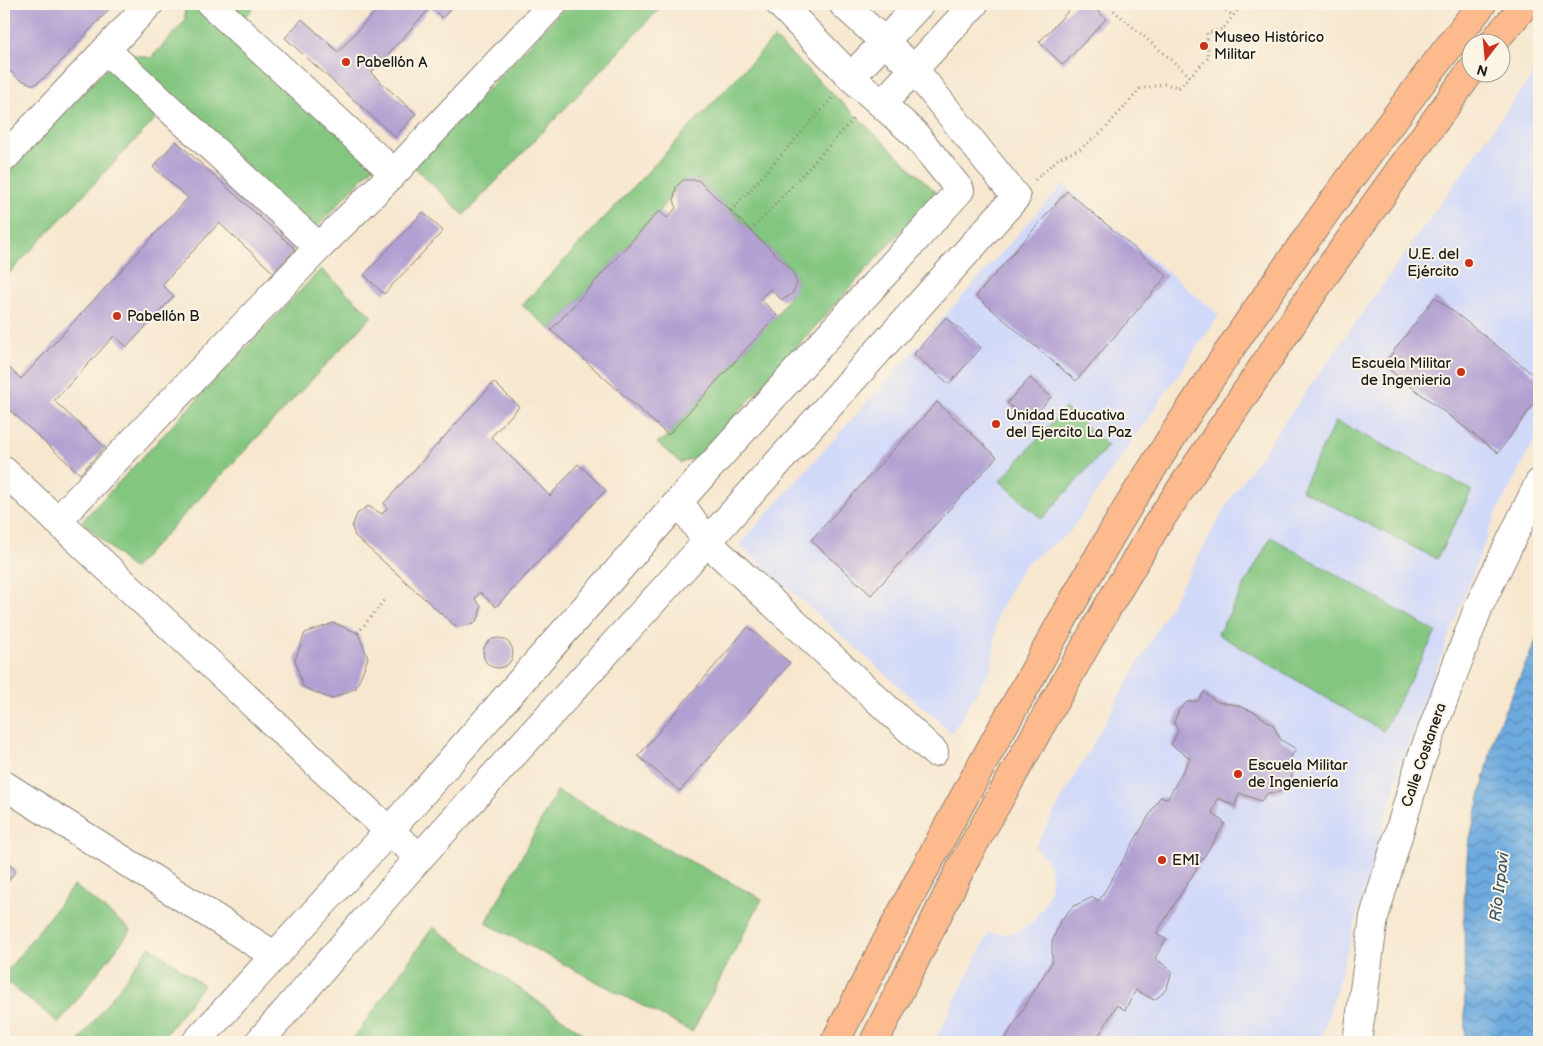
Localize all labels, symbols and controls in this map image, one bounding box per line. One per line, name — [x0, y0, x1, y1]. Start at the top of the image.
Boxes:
place label: Museo Histórico Militar — [1214, 28, 1324, 64]
north arrow — [1460, 32, 1510, 82]
marker: Museo Histórico Militar — [1198, 40, 1210, 52]
place label: Pabellón A — [356, 53, 428, 72]
marker: Pabellón A — [340, 56, 352, 68]
text: N — [1475, 60, 1490, 80]
place label: U.E. del Ejército — [1407, 245, 1459, 281]
marker: U.E. del Ejército — [1463, 257, 1475, 269]
place label: Pabellón B — [127, 307, 200, 326]
marker: Pabellón B — [111, 310, 123, 322]
place label: Escuela Militar de Ingenieria — [1351, 354, 1452, 390]
marker: Escuela Militar de Ingenieria — [1455, 366, 1467, 378]
place label: Unidad Educativa del Ejercito La Paz — [1006, 406, 1133, 442]
marker: Unidad Educativa del Ejercito La Paz — [990, 418, 1002, 430]
street label: Calle Costanera — [1397, 700, 1451, 810]
place label: Escuela Militar de Ingeniería — [1248, 756, 1348, 792]
marker: Escuela Militar de Ingeniería — [1232, 768, 1244, 780]
water label: Río Irpavi — [1486, 850, 1514, 923]
place label: EMI — [1172, 851, 1200, 870]
marker: EMI — [1156, 854, 1168, 866]

